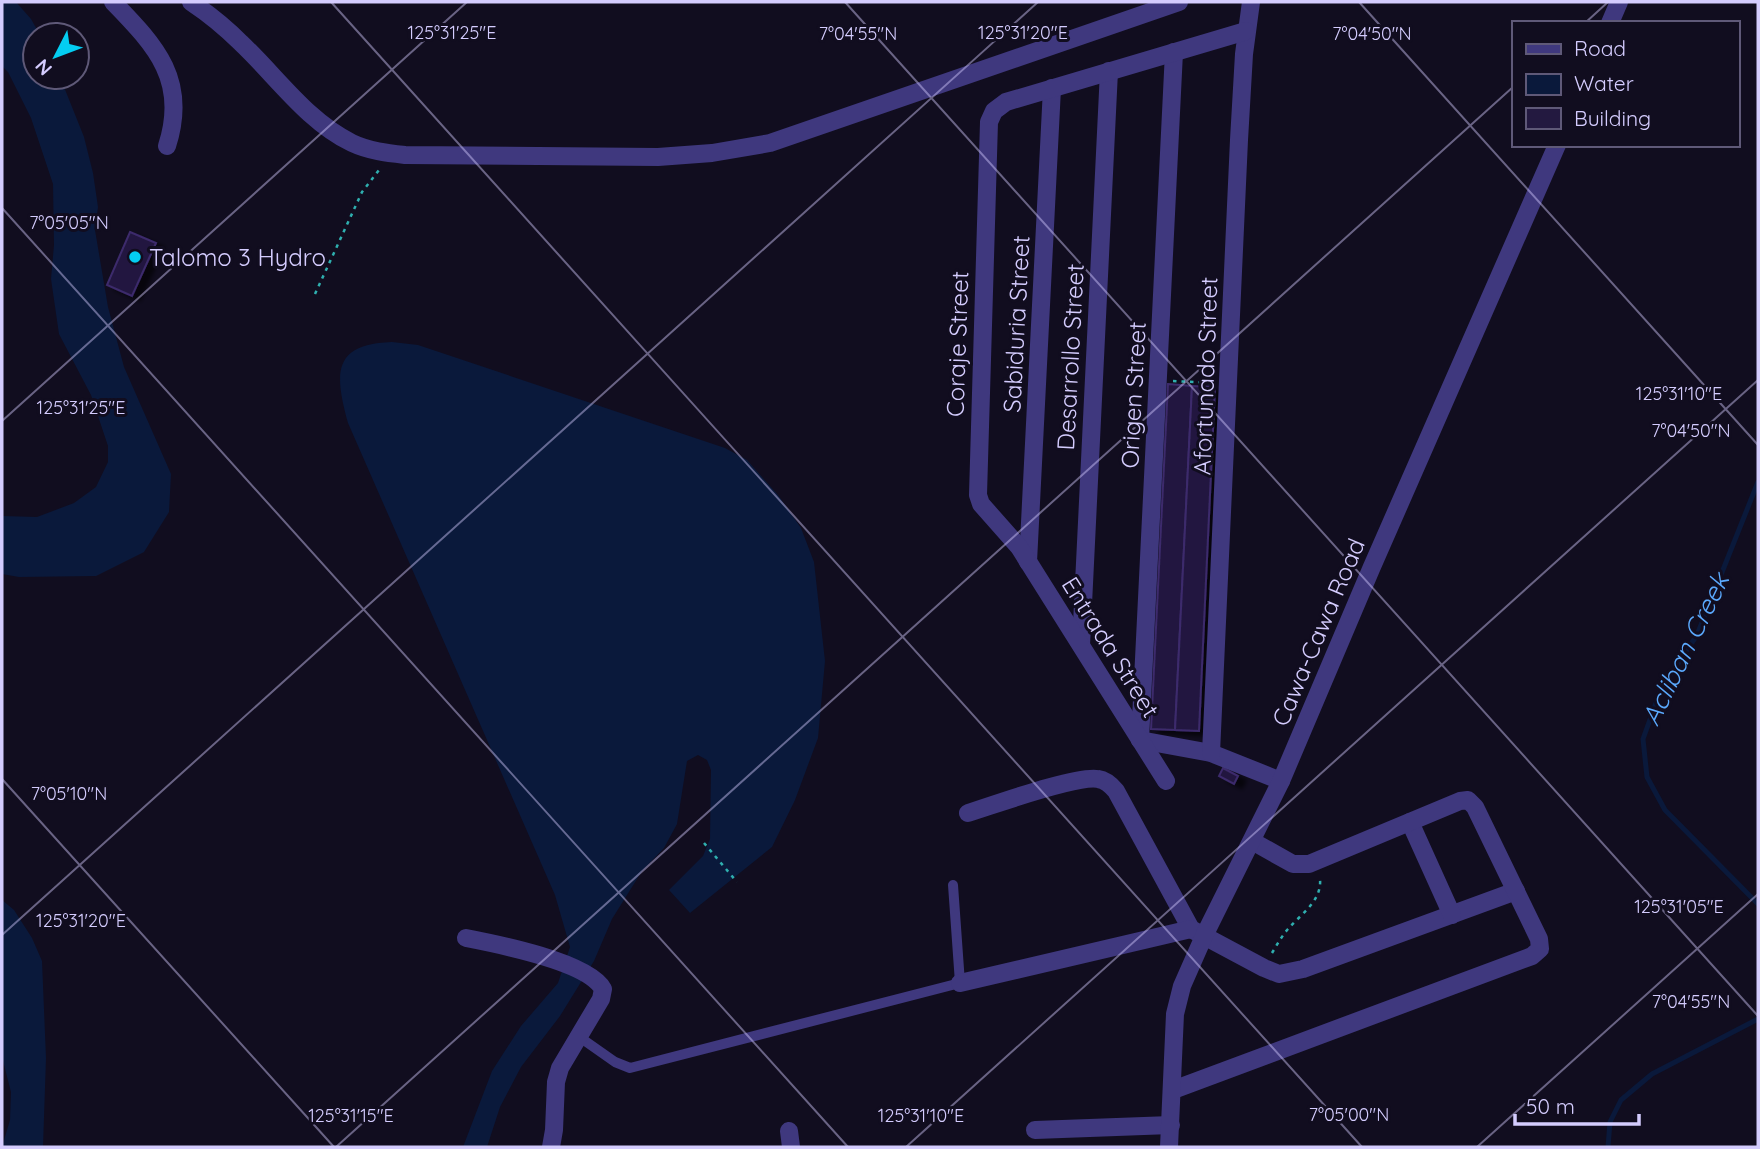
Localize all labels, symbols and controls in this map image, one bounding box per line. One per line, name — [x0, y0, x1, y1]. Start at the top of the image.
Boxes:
north arrow — [21, 21, 91, 91]
text: 125°31'25"E — [408, 21, 496, 44]
text: 125°31'20"E — [978, 21, 1068, 44]
legend — [1512, 21, 1739, 147]
text: 7°04'55"N — [819, 22, 897, 45]
text: 7°04'50"N — [1332, 22, 1412, 45]
text: Road — [1574, 35, 1626, 61]
text: N — [30, 54, 57, 81]
text: Water — [1574, 70, 1634, 96]
text: Building — [1574, 105, 1651, 131]
text: 7°05'05"N — [29, 211, 109, 234]
street label: Sabiduria Street — [996, 235, 1036, 413]
place label: Talomo 3 Hydro — [149, 242, 326, 272]
marker: Talomo 3 Hydro — [127, 249, 143, 265]
street label: Desarrollo Street — [1050, 263, 1090, 451]
street label: Coraje Street — [939, 271, 975, 417]
street label: Afortunado Street — [1187, 276, 1223, 476]
street label: Origen Street — [1114, 321, 1152, 469]
text: 125°31'10"E — [1636, 382, 1722, 405]
text: 125°31'25"E — [37, 396, 125, 419]
text: 7°04'50"N — [1651, 419, 1731, 442]
street label: Cawa-Cawa Road — [1265, 534, 1371, 730]
water label: Acliban Creek — [1634, 566, 1737, 730]
street label: Entrada Street — [1056, 571, 1166, 723]
text: 7°05'10"N — [31, 782, 107, 805]
text: 125°31'05"E — [1634, 895, 1724, 918]
text: 125°31'20"E — [36, 909, 126, 932]
text: 7°04'55"N — [1652, 990, 1730, 1013]
scale bar — [1515, 1082, 1639, 1126]
text: 50 m — [1526, 1093, 1575, 1119]
text: 7°05'00"N — [1309, 1103, 1389, 1126]
text: 125°31'15"E — [308, 1104, 394, 1127]
text: 125°31'10"E — [878, 1104, 964, 1127]

